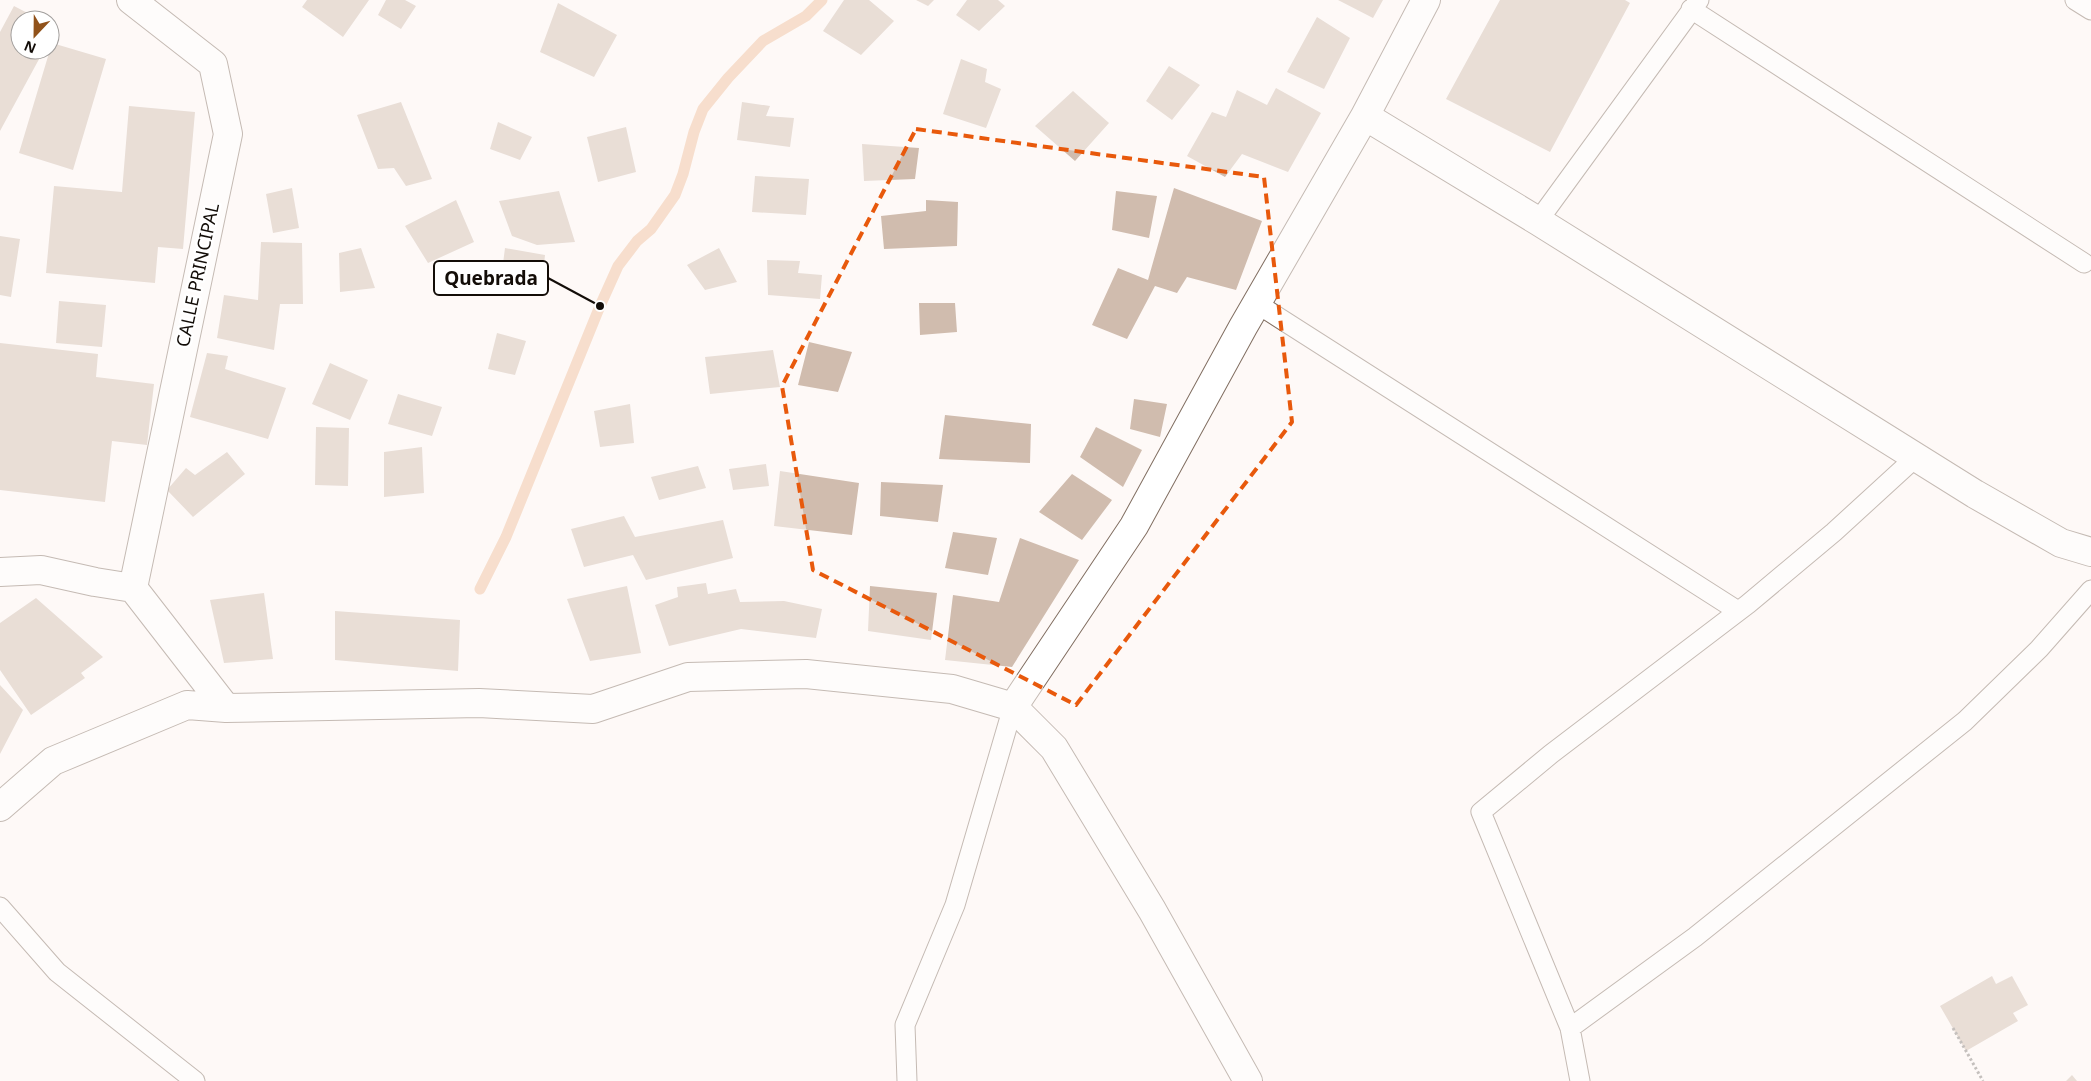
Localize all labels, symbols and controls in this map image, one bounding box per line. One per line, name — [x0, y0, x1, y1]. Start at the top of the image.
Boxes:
north arrow — [10, 10, 60, 60]
text: N — [21, 37, 39, 58]
street label: CALLE PRINCIPAL — [170, 201, 224, 349]
callout: Quebrada — [434, 261, 548, 295]
text: Quebrada — [444, 265, 538, 291]

